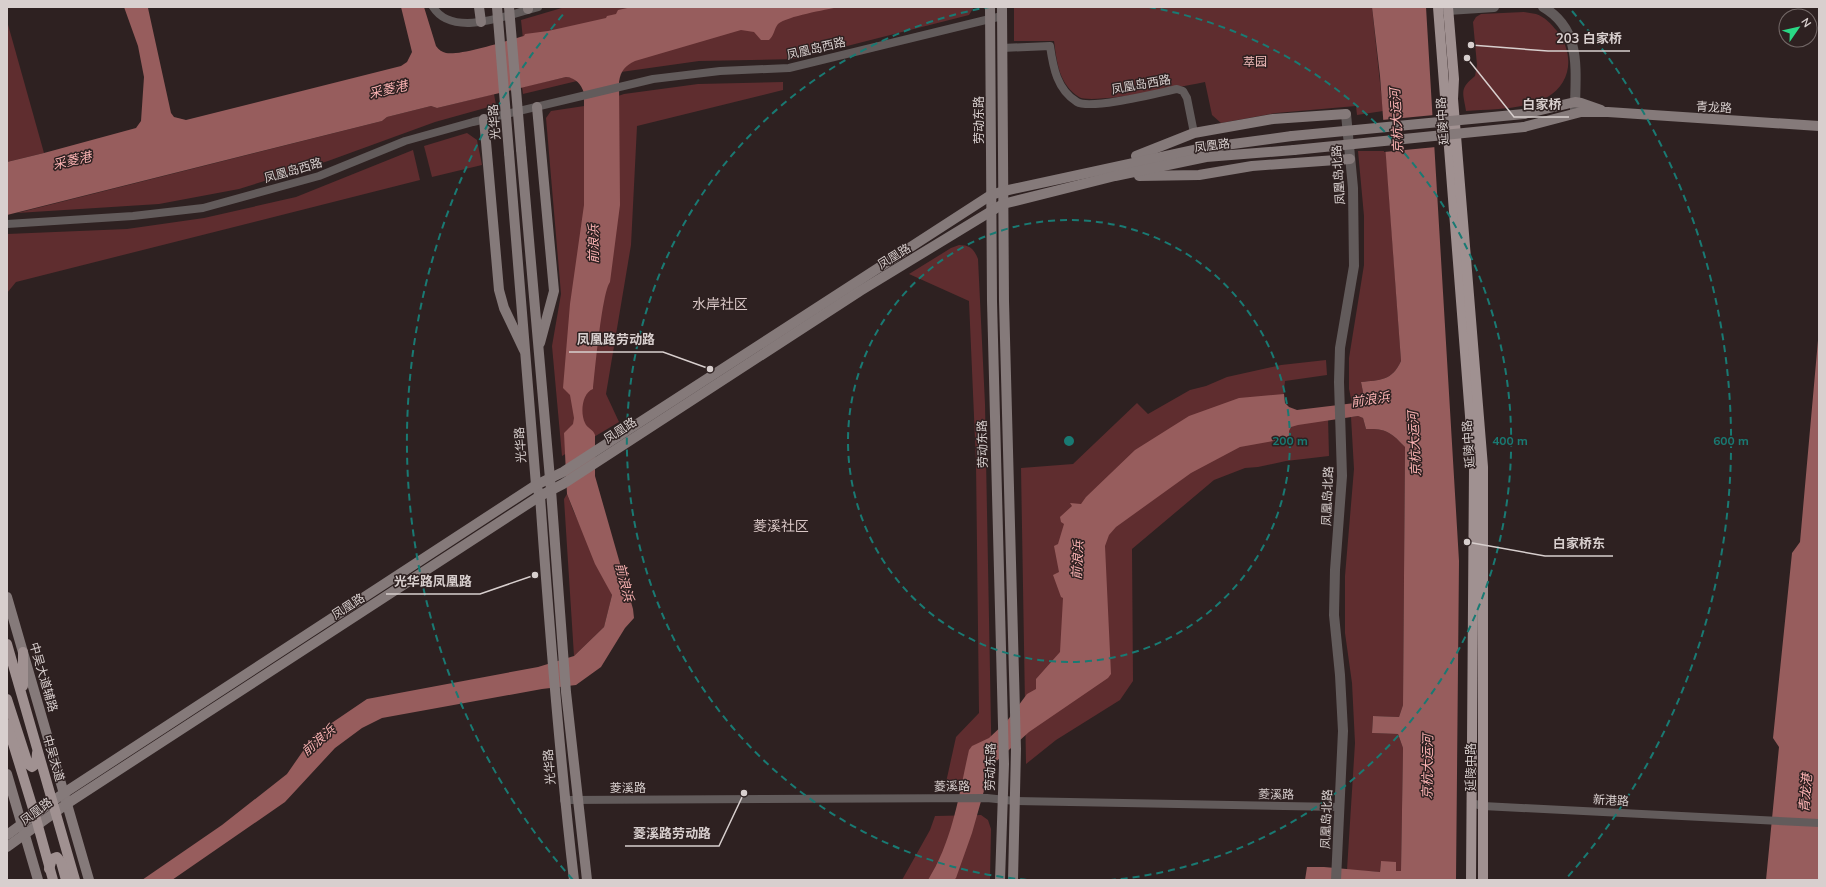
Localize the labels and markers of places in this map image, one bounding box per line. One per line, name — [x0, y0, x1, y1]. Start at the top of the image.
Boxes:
callout: 203 白家桥 — [1548, 26, 1630, 51]
callout: 白家桥 — [1514, 92, 1569, 117]
callout: 凤凰路劳动路 — [569, 327, 663, 352]
centre of rings — [1062, 434, 1076, 448]
callout: 白家桥东 — [1545, 531, 1613, 556]
callout: 光华路凤凰路 — [386, 569, 480, 594]
callout: 菱溪路劳动路 — [625, 821, 719, 846]

